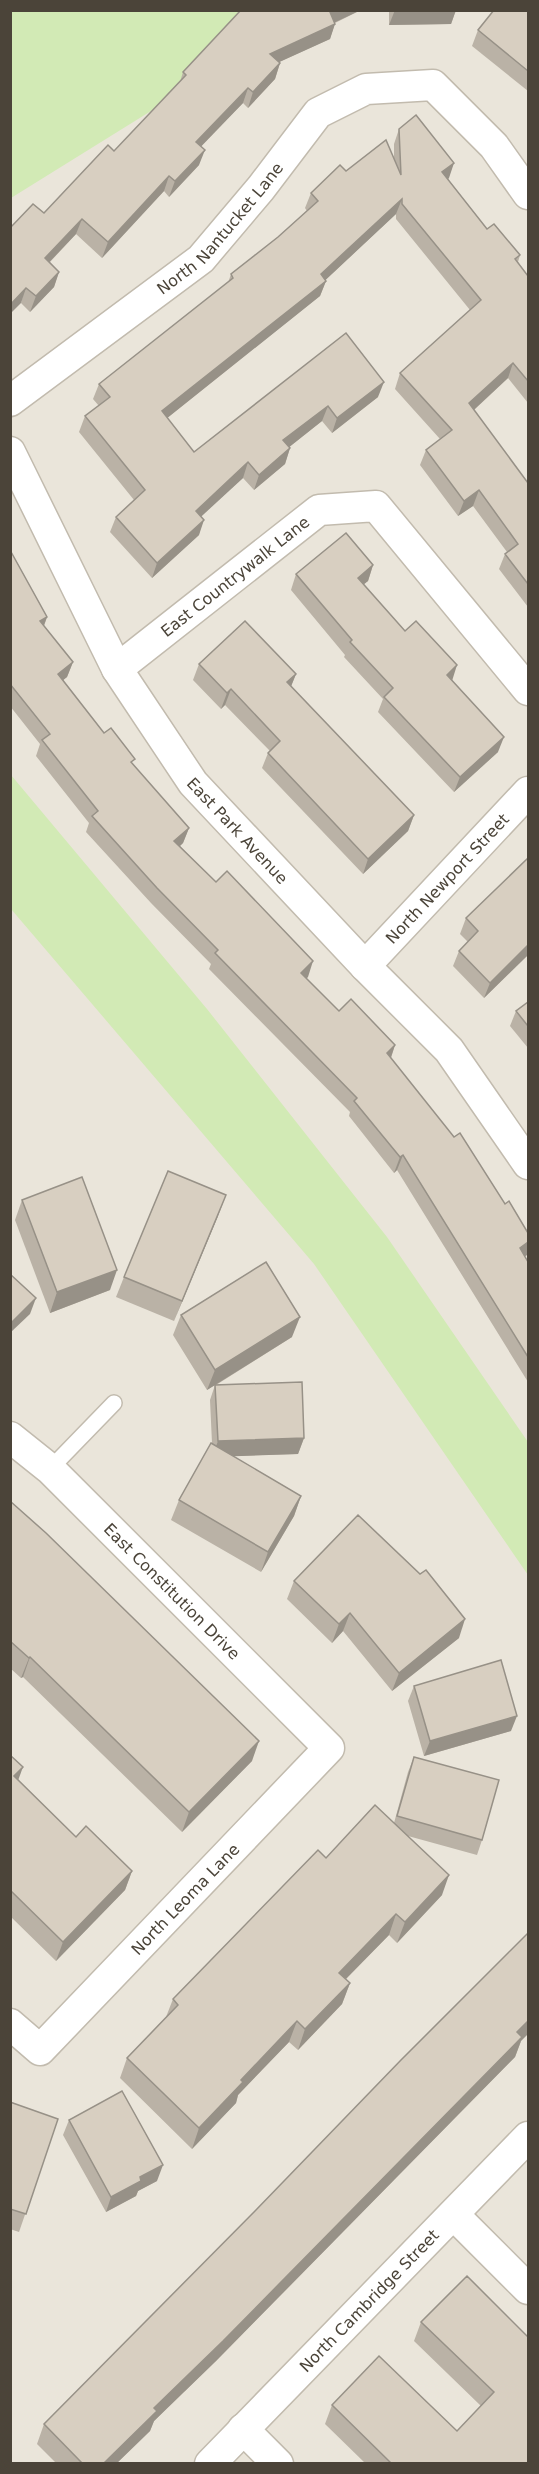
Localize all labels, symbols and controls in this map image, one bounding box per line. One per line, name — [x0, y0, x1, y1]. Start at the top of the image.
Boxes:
street label: North Nantucket Lane — [153, 159, 287, 299]
street label: East Countrywalk Lane — [157, 512, 313, 641]
street label: East Park Avenue — [183, 774, 292, 888]
street label: North Newport Street — [382, 810, 513, 948]
street label: East Constitution Drive — [100, 1520, 244, 1664]
street label: North Leoma Lane — [127, 1840, 243, 1959]
street label: North Cambridge Street — [296, 2226, 443, 2376]

